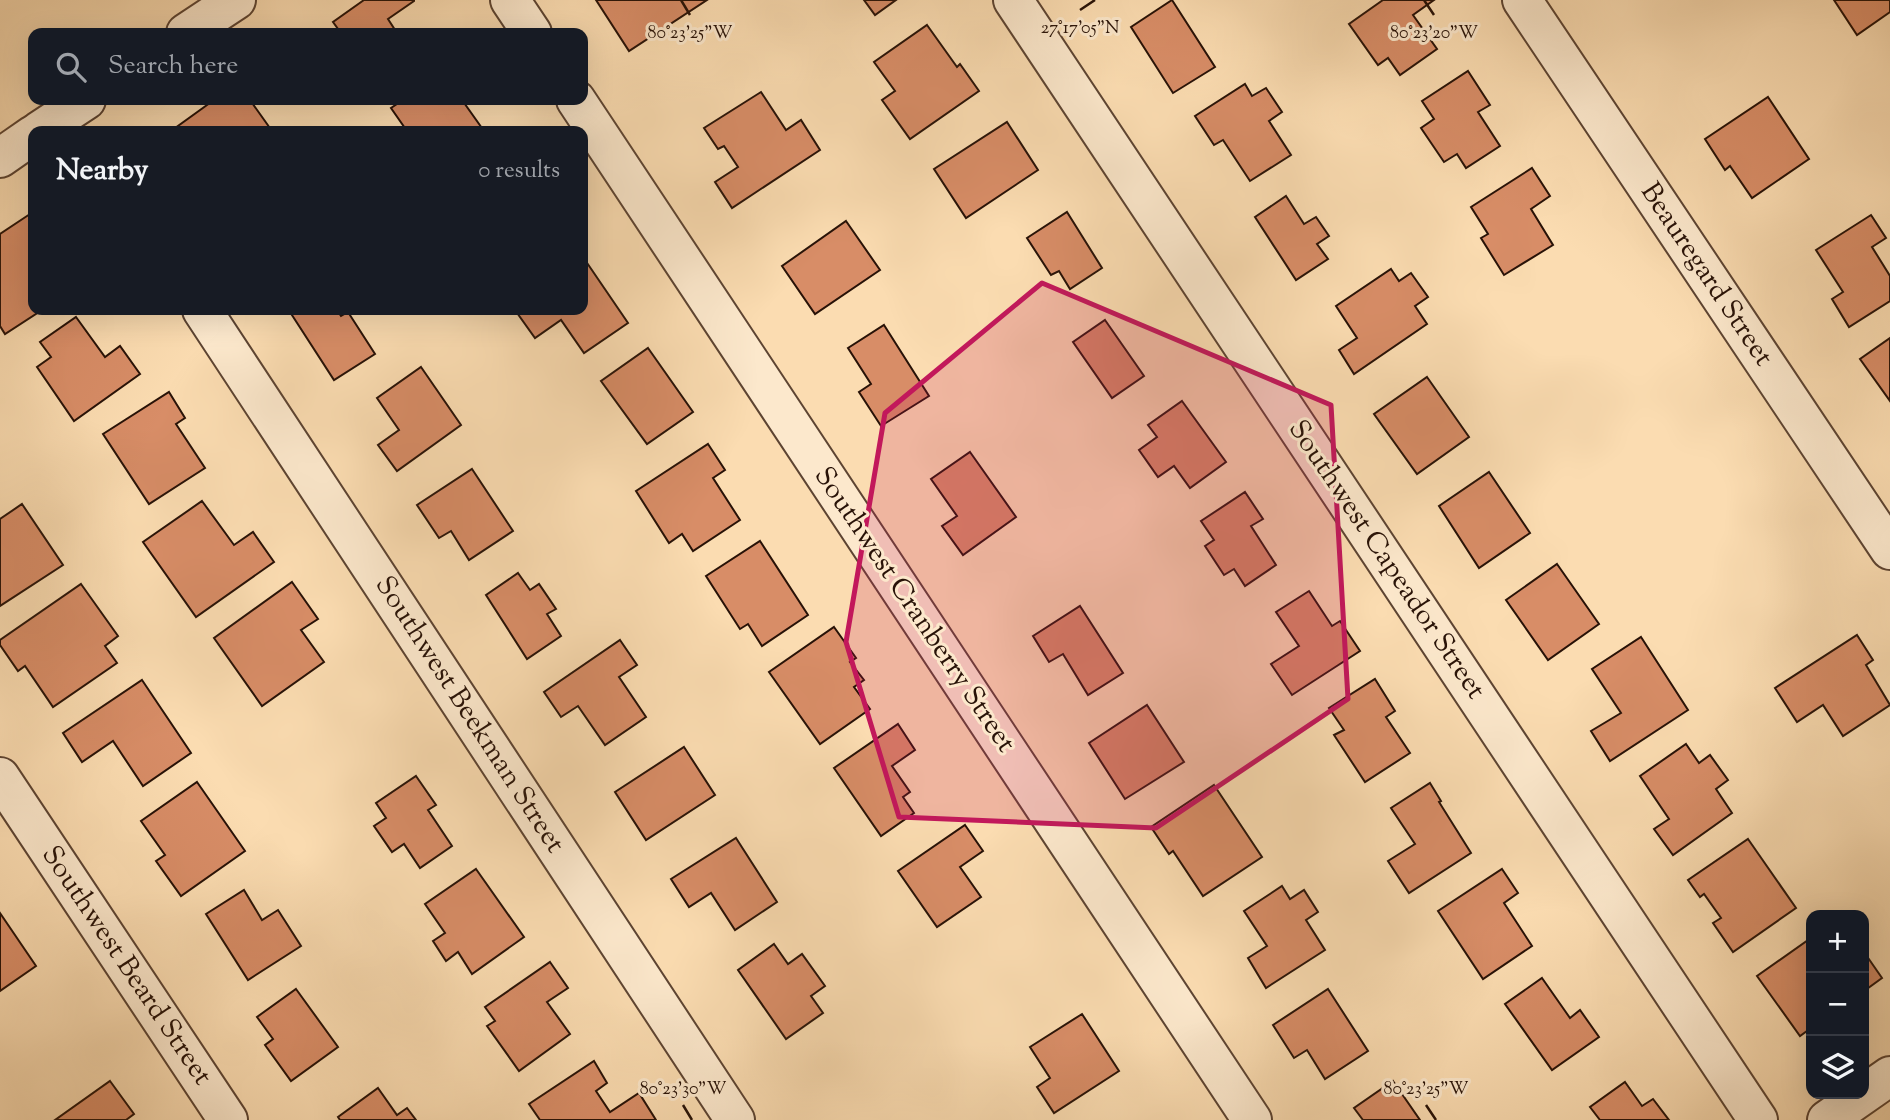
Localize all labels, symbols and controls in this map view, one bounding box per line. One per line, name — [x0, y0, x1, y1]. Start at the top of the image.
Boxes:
text: 27°17'05"N — [1041, 16, 1119, 42]
text: 80°23'25"W — [647, 21, 733, 47]
text: 80°23'20"W — [1390, 21, 1478, 47]
search box — [28, 28, 588, 105]
icon: search — [52, 48, 90, 86]
text: Search here — [108, 48, 238, 85]
text: Nearby — [56, 150, 148, 193]
text: 0 results — [478, 155, 560, 188]
street label: Beauregard Street — [1630, 175, 1783, 375]
street label: Southwest Capeador Street — [1277, 412, 1495, 708]
street label: Southwest Cranberry Street — [803, 459, 1025, 761]
street label: Southwest Beekman Street — [364, 569, 574, 862]
street label: Southwest Beard Street — [31, 838, 221, 1094]
map controls — [1806, 910, 1869, 1099]
button: + — [1806, 910, 1869, 973]
button: − — [1806, 973, 1869, 1036]
button: layers — [1806, 1036, 1869, 1099]
text: 80°23'30"W — [640, 1077, 726, 1103]
text: 80°23'25"W — [1383, 1077, 1469, 1103]

